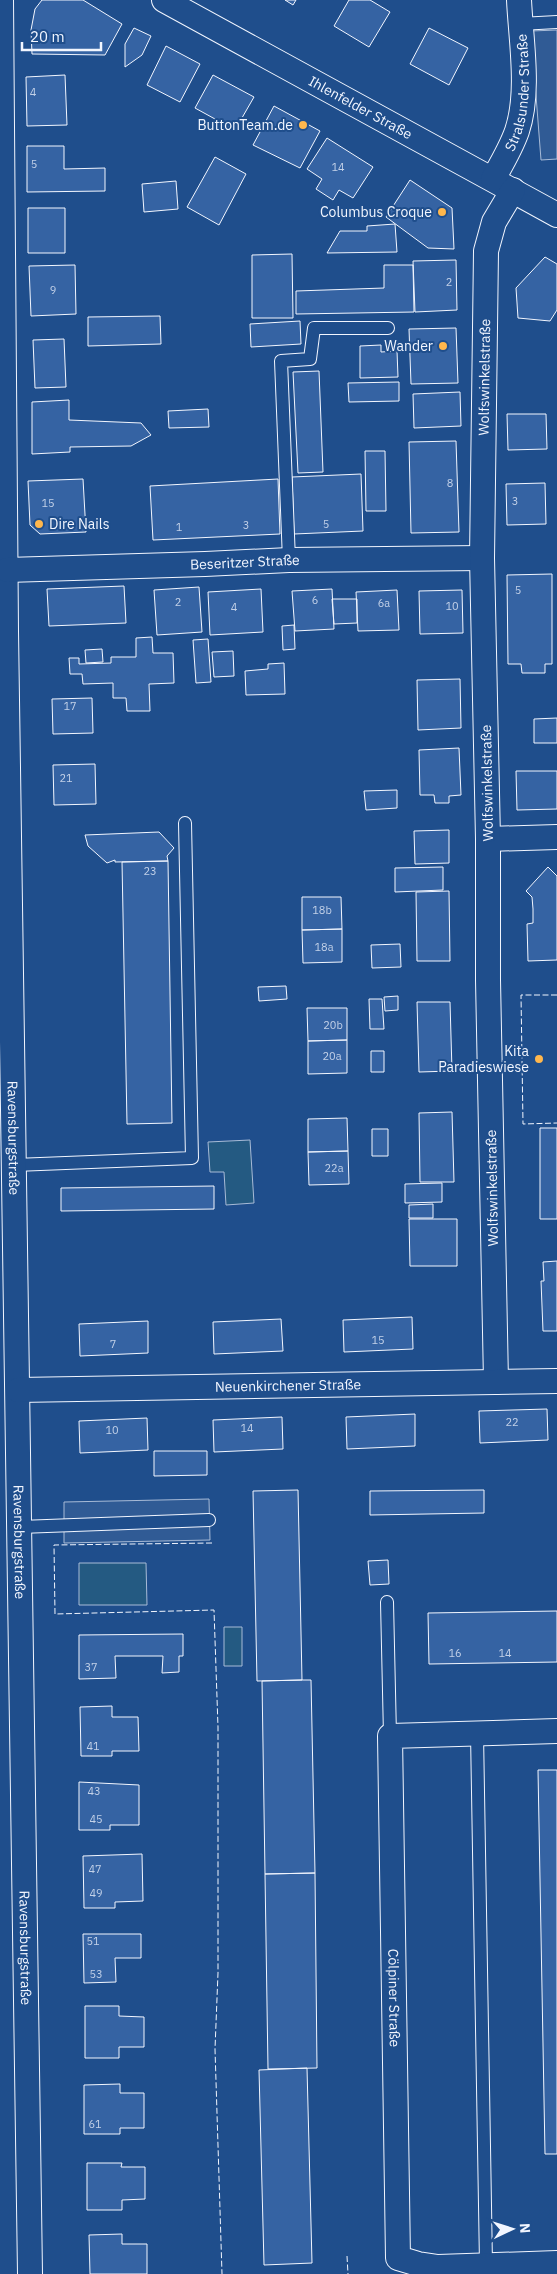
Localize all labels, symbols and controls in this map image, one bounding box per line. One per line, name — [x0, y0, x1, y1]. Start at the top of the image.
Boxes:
scale bar — [22, 20, 101, 52]
text: 20 m — [30, 27, 65, 46]
street label: Stralsunder Straße — [501, 33, 533, 154]
street label: Ihlenfelder Straße — [306, 72, 416, 143]
house number: 4 — [30, 85, 37, 99]
place label: ButtonTeam.de — [197, 116, 293, 134]
marker: ButtonTeam.de — [297, 119, 309, 131]
house number: 5 — [31, 157, 37, 171]
house number: 14 — [331, 160, 345, 174]
place label: Columbus Croque — [320, 203, 432, 221]
marker: Columbus Croque — [436, 206, 448, 218]
house number: 2 — [446, 275, 452, 289]
house number: 9 — [50, 283, 56, 297]
street label: Wolfswinkelstraße — [475, 318, 494, 436]
place label: Wander — [384, 337, 433, 355]
marker: Wander — [437, 340, 449, 352]
house number: 8 — [447, 476, 453, 490]
house number: 3 — [512, 494, 518, 508]
house number: 15 — [41, 496, 55, 510]
place label: Dire Nails — [49, 515, 110, 533]
house number: 5 — [323, 517, 329, 531]
marker: Dire Nails — [33, 518, 45, 530]
house number: 3 — [243, 518, 249, 532]
house number: 1 — [176, 520, 183, 534]
street label: Beseritzer Straße — [190, 551, 300, 573]
house number: 5 — [515, 583, 521, 597]
house number: 6 — [312, 593, 318, 607]
house number: 2 — [175, 595, 181, 609]
house number: 6a — [378, 596, 390, 610]
house number: 10 — [445, 599, 459, 613]
house number: 4 — [231, 600, 238, 614]
house number: 17 — [63, 699, 77, 713]
street label: Wolfswinkelstraße — [477, 724, 497, 842]
house number: 21 — [59, 771, 73, 785]
house number: 23 — [143, 864, 157, 878]
house number: 18b — [312, 903, 332, 917]
house number: 18a — [314, 940, 334, 954]
house number: 20b — [323, 1018, 343, 1032]
place label: Kita Paradieswiese — [438, 1042, 530, 1076]
house number: 20a — [322, 1049, 342, 1063]
marker: Kita Paradieswiese — [533, 1053, 545, 1065]
street label: Ravensburgstraße — [4, 1080, 23, 1196]
street label: Wolfswinkelstraße — [482, 1129, 502, 1247]
house number: 22a — [324, 1161, 344, 1175]
house number: 15 — [371, 1333, 385, 1347]
house number: 7 — [110, 1337, 116, 1351]
street label: Neuenkirchener Straße — [215, 1375, 362, 1396]
house number: 22 — [505, 1415, 519, 1429]
house number: 14 — [240, 1421, 254, 1435]
house number: 10 — [105, 1423, 119, 1437]
street label: Ravensburgstraße — [9, 1484, 29, 1600]
house number: 16 — [448, 1646, 462, 1660]
house number: 14 — [498, 1646, 512, 1660]
house number: 37 — [84, 1660, 98, 1674]
house number: 41 — [86, 1739, 100, 1753]
house number: 43 — [87, 1784, 101, 1798]
house number: 45 — [89, 1812, 103, 1826]
house number: 47 — [88, 1862, 102, 1876]
house number: 49 — [89, 1886, 103, 1900]
street label: Ravensburgstraße — [15, 1890, 35, 2006]
house number: 51 — [86, 1934, 100, 1948]
street label: Cölpiner Straße — [384, 1949, 404, 2048]
house number: 53 — [89, 1967, 103, 1981]
house number: 61 — [88, 2117, 102, 2131]
north arrow — [487, 2204, 537, 2254]
text: N — [516, 2222, 534, 2234]

